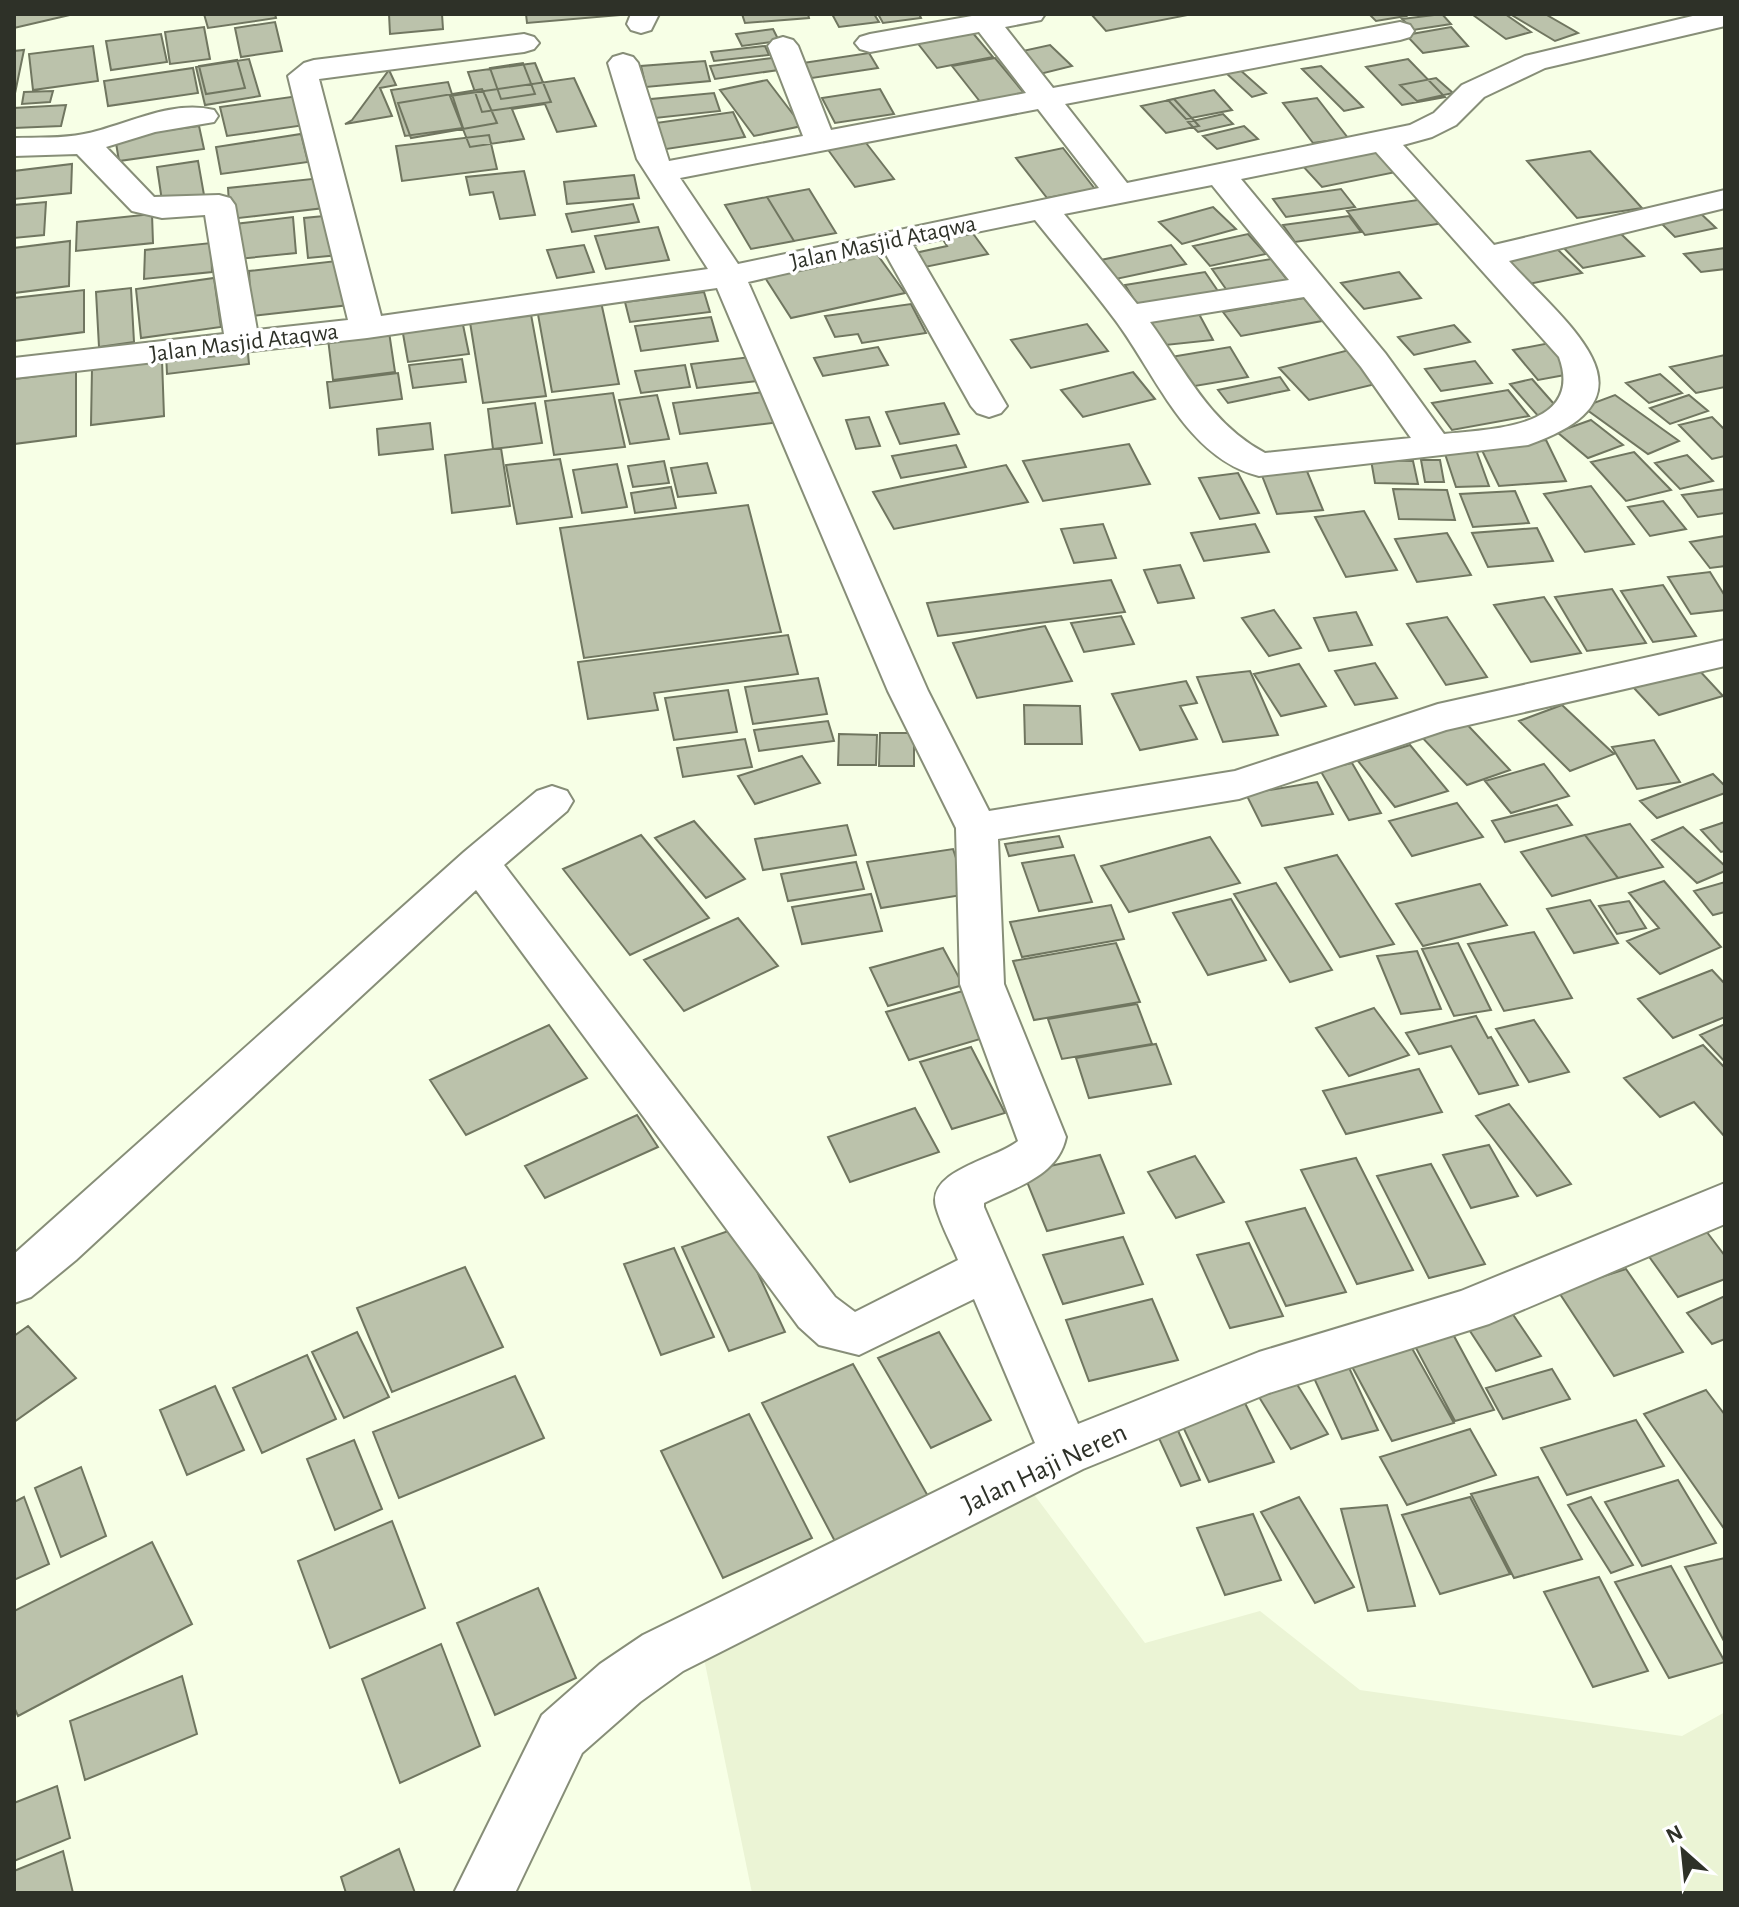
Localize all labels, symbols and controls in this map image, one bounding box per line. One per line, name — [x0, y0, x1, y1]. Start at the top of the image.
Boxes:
street label: Jalan Masjid Ataqwa — [788, 212, 978, 274]
street label: Jalan Masjid Ataqwa — [149, 320, 340, 366]
street label: Jalan Haji Neren — [958, 1419, 1131, 1519]
north arrow — [1643, 1811, 1723, 1891]
text: N — [1663, 1821, 1686, 1847]

